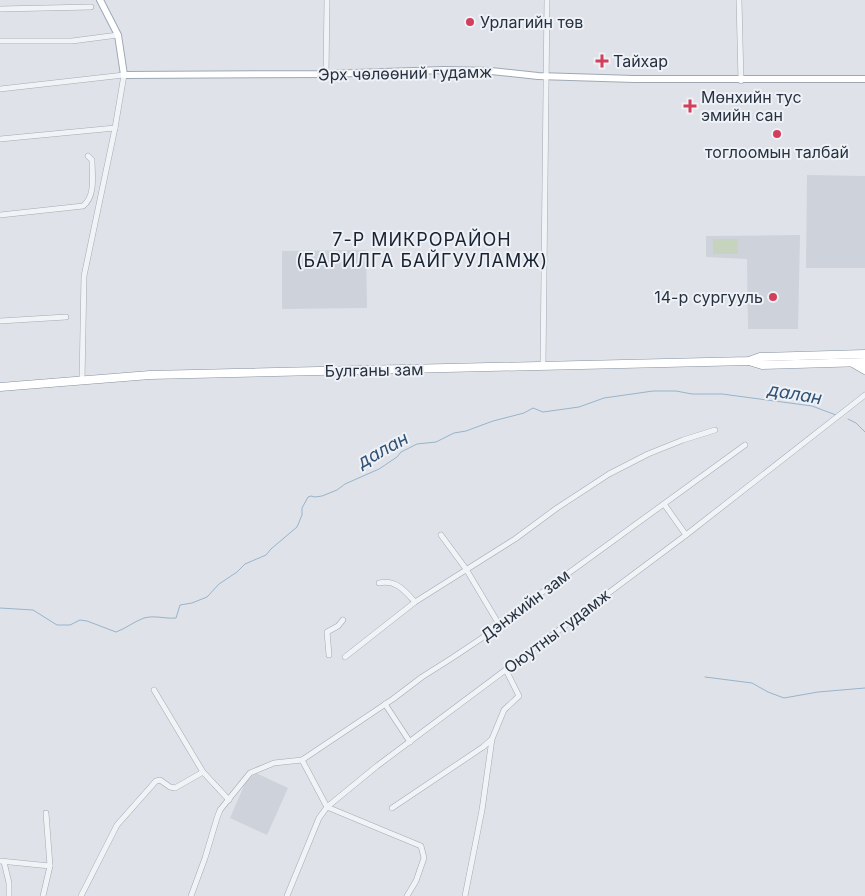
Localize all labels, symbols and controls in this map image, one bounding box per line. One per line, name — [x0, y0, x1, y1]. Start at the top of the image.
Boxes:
place label: Урлагийн төв — [480, 12, 583, 32]
marker: Урлагийн төв — [464, 16, 476, 28]
place label: Тайхар — [613, 51, 668, 71]
marker: Тайхар — [595, 54, 609, 68]
street label: Эрх чөлөөний гудамж — [318, 61, 492, 85]
place label: Мөнхийн тус эмийн сан — [701, 87, 802, 125]
marker: Мөнхийн тус эмийн сан — [683, 99, 697, 113]
marker: тоглоомын талбай — [771, 128, 783, 140]
place label: тоглоомын талбай — [705, 142, 849, 162]
district label: 7-Р МИКРОРАЙОН (БАРИЛГА БАЙГУУЛАМЖ) — [296, 228, 548, 271]
place label: 14-р сургууль — [654, 287, 763, 307]
marker: 14-р сургууль — [767, 291, 779, 303]
street label: Булганы зам — [324, 359, 424, 381]
water label: далан — [765, 378, 824, 409]
water label: далан — [353, 427, 412, 472]
street label: Дэнжийн зам — [476, 565, 574, 645]
street label: Оюутны гудамж — [500, 585, 614, 677]

